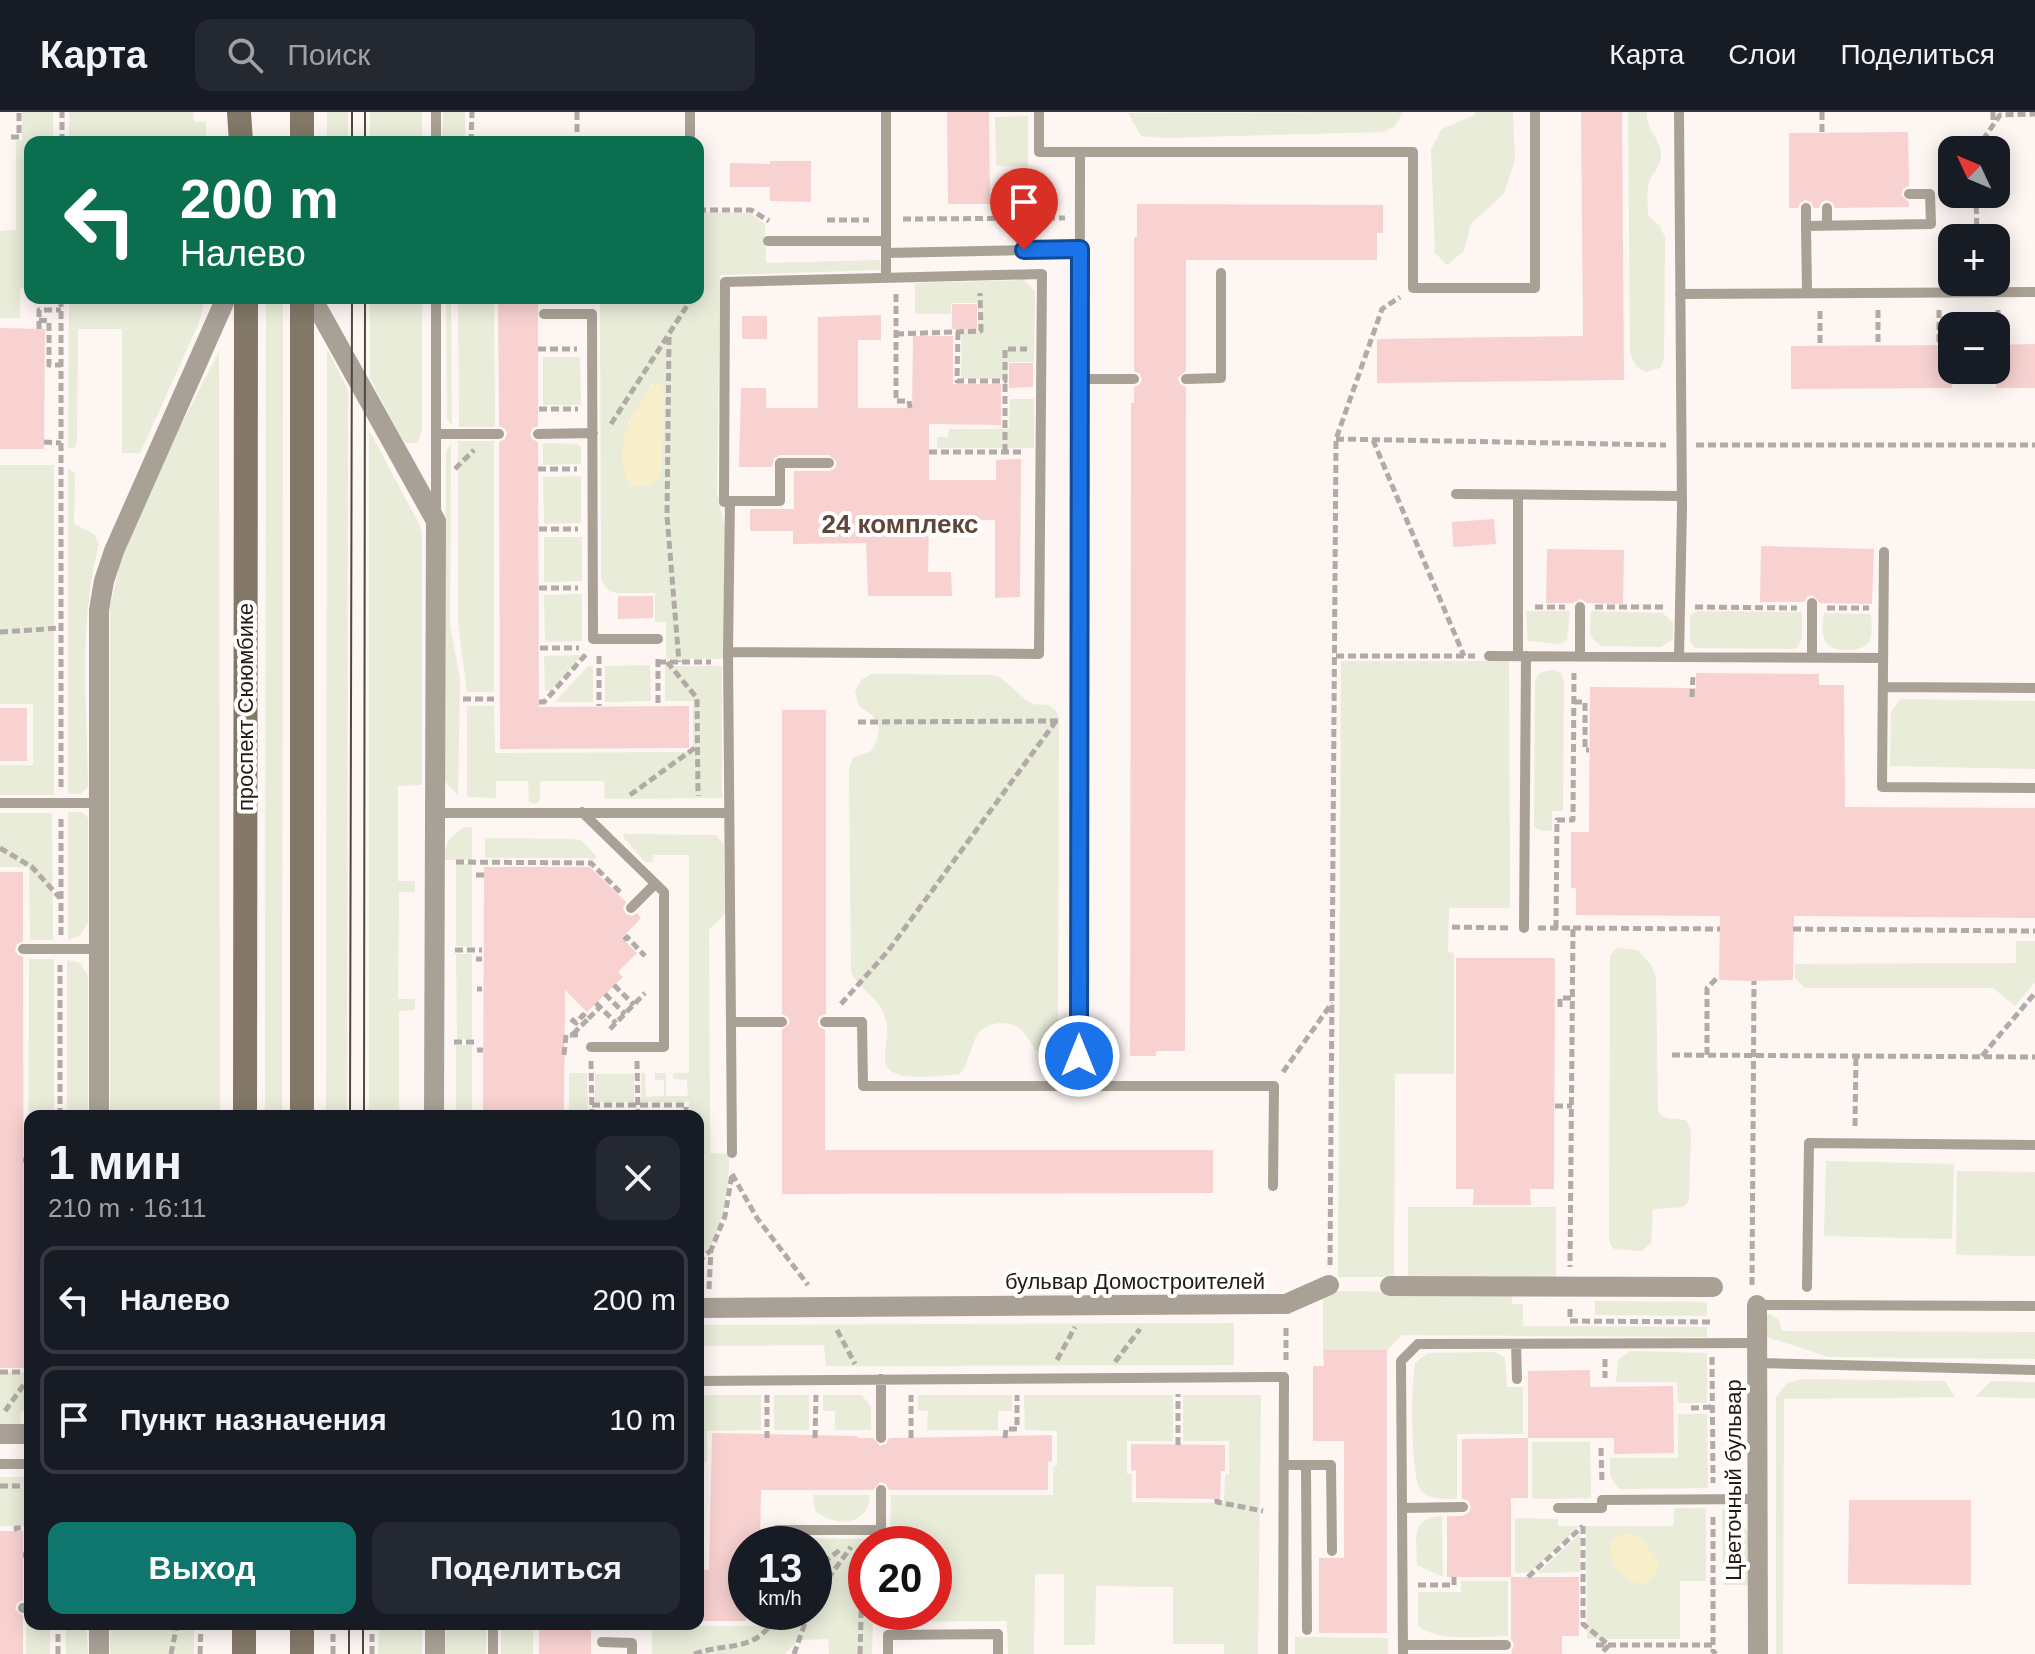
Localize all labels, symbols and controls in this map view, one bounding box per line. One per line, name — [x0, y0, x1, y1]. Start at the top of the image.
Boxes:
search box — [195, 19, 755, 91]
icon: search — [223, 33, 267, 77]
text: Карта — [40, 34, 147, 76]
text: Поиск — [287, 38, 370, 71]
text: Карта — [1609, 39, 1684, 70]
text: Слои — [1728, 39, 1796, 70]
text: Поделиться — [1840, 39, 1995, 70]
north arrow — [1938, 136, 2010, 208]
map controls — [1938, 136, 2010, 384]
text: 200 m — [180, 167, 339, 230]
icon: left — [48, 168, 152, 272]
pin — [990, 168, 1058, 250]
icon: arrive — [1002, 180, 1046, 224]
button: + — [1938, 224, 2010, 296]
text: Налево — [180, 233, 306, 274]
button: − — [1938, 312, 2010, 384]
district label: 24 комплекс — [821, 509, 979, 539]
street label: проспект Сююмбике — [233, 603, 258, 811]
position arrow — [1037, 1014, 1121, 1098]
text: 1 мин — [48, 1136, 182, 1189]
button: close — [596, 1136, 680, 1220]
text: 210 m · 16:11 — [48, 1193, 207, 1223]
street label: бульвар Домостроителей — [1005, 1269, 1265, 1294]
icon: left — [52, 1278, 96, 1322]
text: Налево — [120, 1283, 230, 1316]
text: 200 m — [593, 1283, 676, 1316]
street label: Цветочный бульвар — [1721, 1379, 1746, 1581]
icon: arrive — [52, 1398, 96, 1442]
text: Пункт назначения — [120, 1403, 387, 1436]
text: 10 m — [609, 1403, 676, 1436]
button: Выход — [48, 1522, 356, 1614]
button: Поделиться — [372, 1522, 680, 1614]
speed limit sign: 20 — [848, 1526, 952, 1630]
text: 13 — [758, 1546, 802, 1590]
text: km/h — [758, 1587, 802, 1609]

